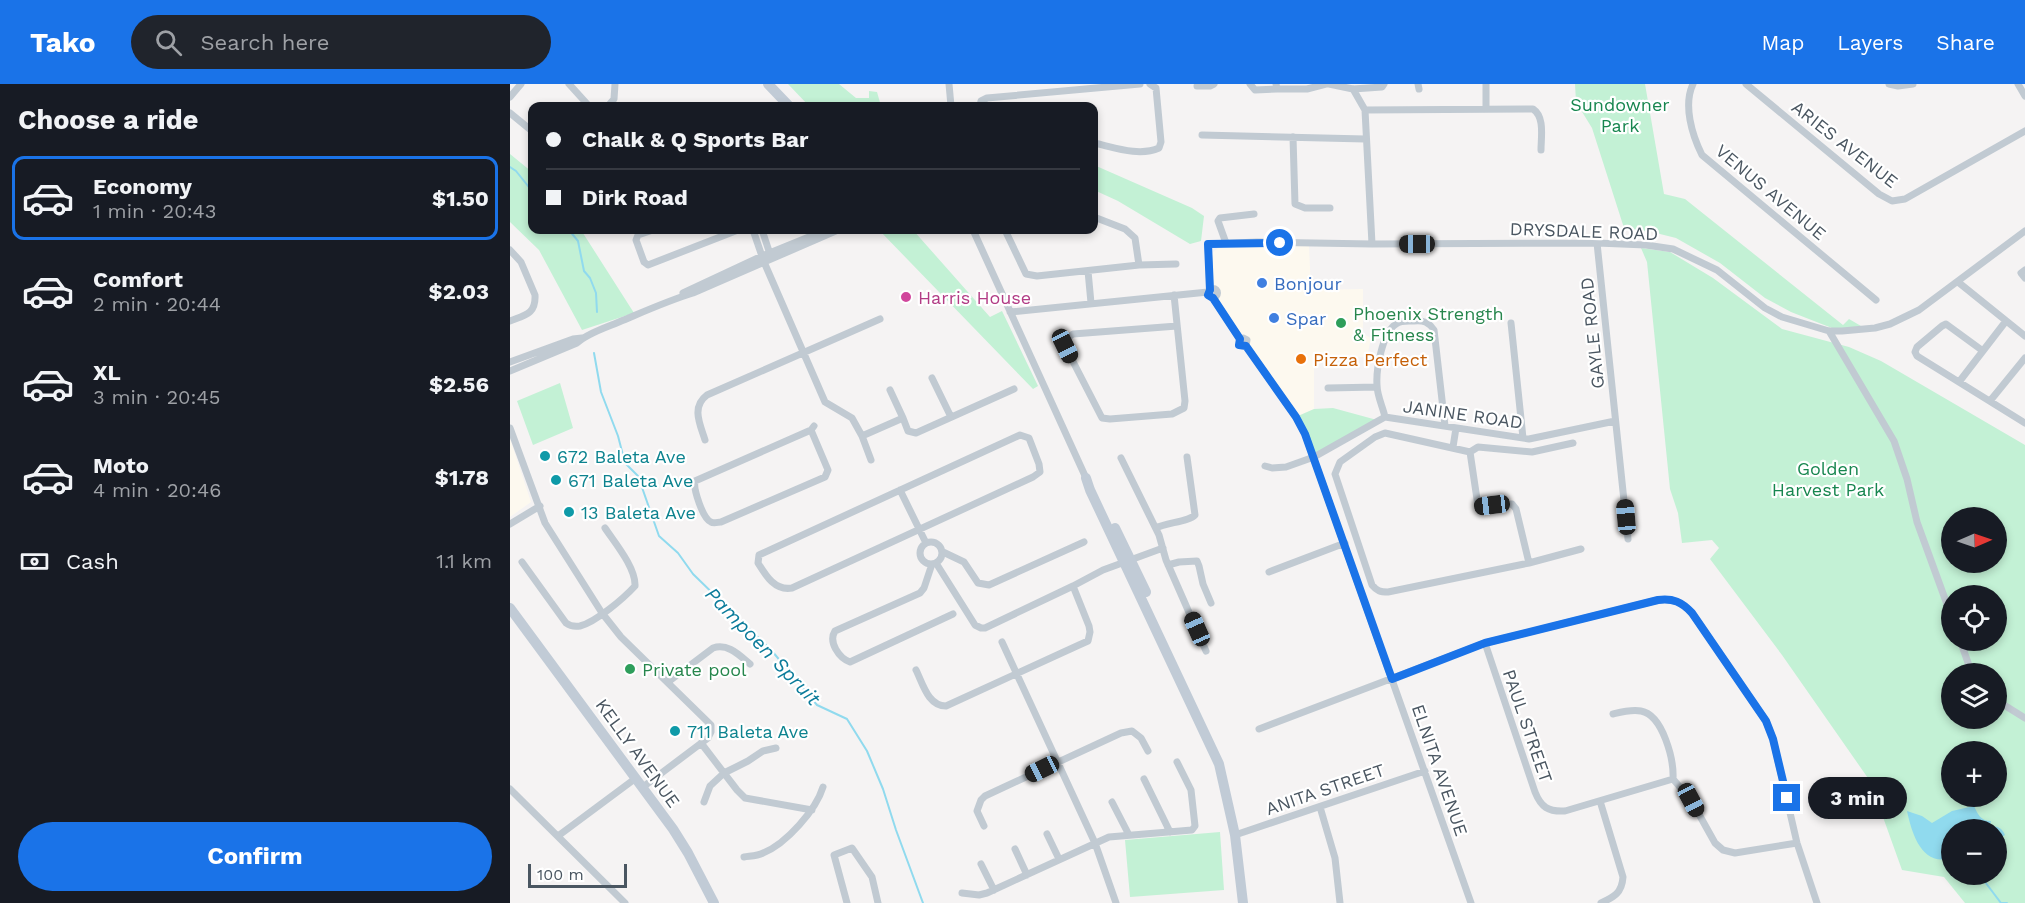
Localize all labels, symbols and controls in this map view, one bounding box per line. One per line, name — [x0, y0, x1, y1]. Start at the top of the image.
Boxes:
search box — [131, 15, 551, 69]
text: Tako — [30, 26, 95, 59]
icon: search — [152, 26, 185, 59]
text: Search here — [200, 30, 329, 55]
text: Map — [1761, 30, 1804, 55]
text: Layers — [1837, 30, 1903, 55]
text: Share — [1936, 30, 1995, 55]
park label: Sundowner Park — [1570, 94, 1670, 136]
street label: ARIES AVENUE — [1788, 96, 1902, 192]
text: Choose a ride — [18, 104, 198, 136]
text: Chalk & Q Sports Bar — [582, 127, 808, 152]
street label: VENUS AVENUE — [1712, 140, 1830, 244]
icon: car — [21, 171, 75, 225]
text: Economy — [93, 174, 192, 199]
text: Dirk Road — [582, 185, 688, 210]
text: $1.50 — [432, 186, 489, 211]
text: 1 min · 20:43 — [93, 199, 216, 223]
street label: DRYSDALE ROAD — [1509, 218, 1659, 244]
route start — [1266, 229, 1293, 256]
car — [1399, 235, 1435, 253]
icon: car — [21, 264, 75, 318]
text: Comfort — [93, 267, 183, 292]
place label: Bonjour — [1274, 273, 1342, 294]
marker: Bonjour — [1255, 276, 1269, 290]
street label: GAYLE ROAD — [1576, 276, 1608, 390]
text: $2.03 — [429, 279, 489, 304]
place label: Harris House — [918, 287, 1031, 308]
marker: Harris House — [899, 290, 913, 304]
text: 2 min · 20:44 — [93, 292, 221, 316]
place label: Phoenix Strength & Fitness — [1353, 303, 1504, 345]
place label: Spar — [1286, 308, 1326, 329]
marker: Spar — [1267, 311, 1281, 325]
marker: Phoenix Strength & Fitness — [1334, 316, 1348, 330]
car — [1049, 326, 1081, 366]
place label: Pizza Perfect — [1313, 349, 1428, 370]
marker: Pizza Perfect — [1294, 352, 1308, 366]
icon: car — [21, 357, 75, 411]
text: XL — [93, 360, 121, 385]
text: $2.56 — [429, 372, 489, 397]
text: 3 min · 20:45 — [93, 385, 220, 409]
street label: JANINE ROAD — [1402, 395, 1524, 433]
place label: 672 Baleta Ave — [557, 446, 686, 467]
marker: 672 Baleta Ave — [538, 449, 552, 463]
icon: car — [21, 450, 75, 504]
text: Moto — [93, 453, 149, 478]
park label: Golden Harvest Park — [1772, 458, 1884, 500]
text: $1.78 — [435, 465, 489, 490]
place label: 671 Baleta Ave — [568, 470, 693, 491]
marker: 671 Baleta Ave — [549, 473, 563, 487]
text: 4 min · 20:46 — [93, 478, 221, 502]
car — [1473, 494, 1511, 516]
car — [1615, 498, 1637, 536]
place label: 13 Baleta Ave — [581, 502, 696, 523]
marker: 13 Baleta Ave — [562, 505, 576, 519]
north arrow — [1941, 507, 2007, 573]
map controls — [1941, 507, 2007, 885]
icon: cash — [18, 545, 51, 578]
text: Cash — [66, 549, 119, 574]
text: 1.1 km — [436, 549, 492, 573]
water label: Pampoen Spruit — [700, 582, 826, 711]
button: locate — [1941, 585, 2007, 651]
car — [1181, 609, 1213, 649]
place label: Private pool — [642, 659, 747, 680]
marker: Private pool — [623, 662, 637, 676]
button: layers — [1941, 663, 2007, 729]
street label: PAUL STREET — [1499, 667, 1557, 786]
street label: KELLY AVENUE — [592, 695, 684, 811]
street label: ELNITA AVENUE — [1408, 701, 1472, 839]
place label: 711 Baleta Ave — [687, 721, 809, 742]
marker: 711 Baleta Ave — [668, 724, 682, 738]
button: + — [1941, 741, 2007, 807]
car — [1022, 753, 1062, 785]
street label: ANITA STREET — [1263, 759, 1387, 819]
callout: 3 min — [1808, 777, 1907, 819]
car — [1675, 780, 1707, 820]
route end — [1773, 784, 1800, 811]
text: 3 min — [1830, 786, 1885, 810]
button: − — [1941, 819, 2007, 885]
button: Confirm — [18, 822, 492, 891]
scale bar — [528, 861, 627, 888]
text: 100 m — [537, 865, 584, 884]

